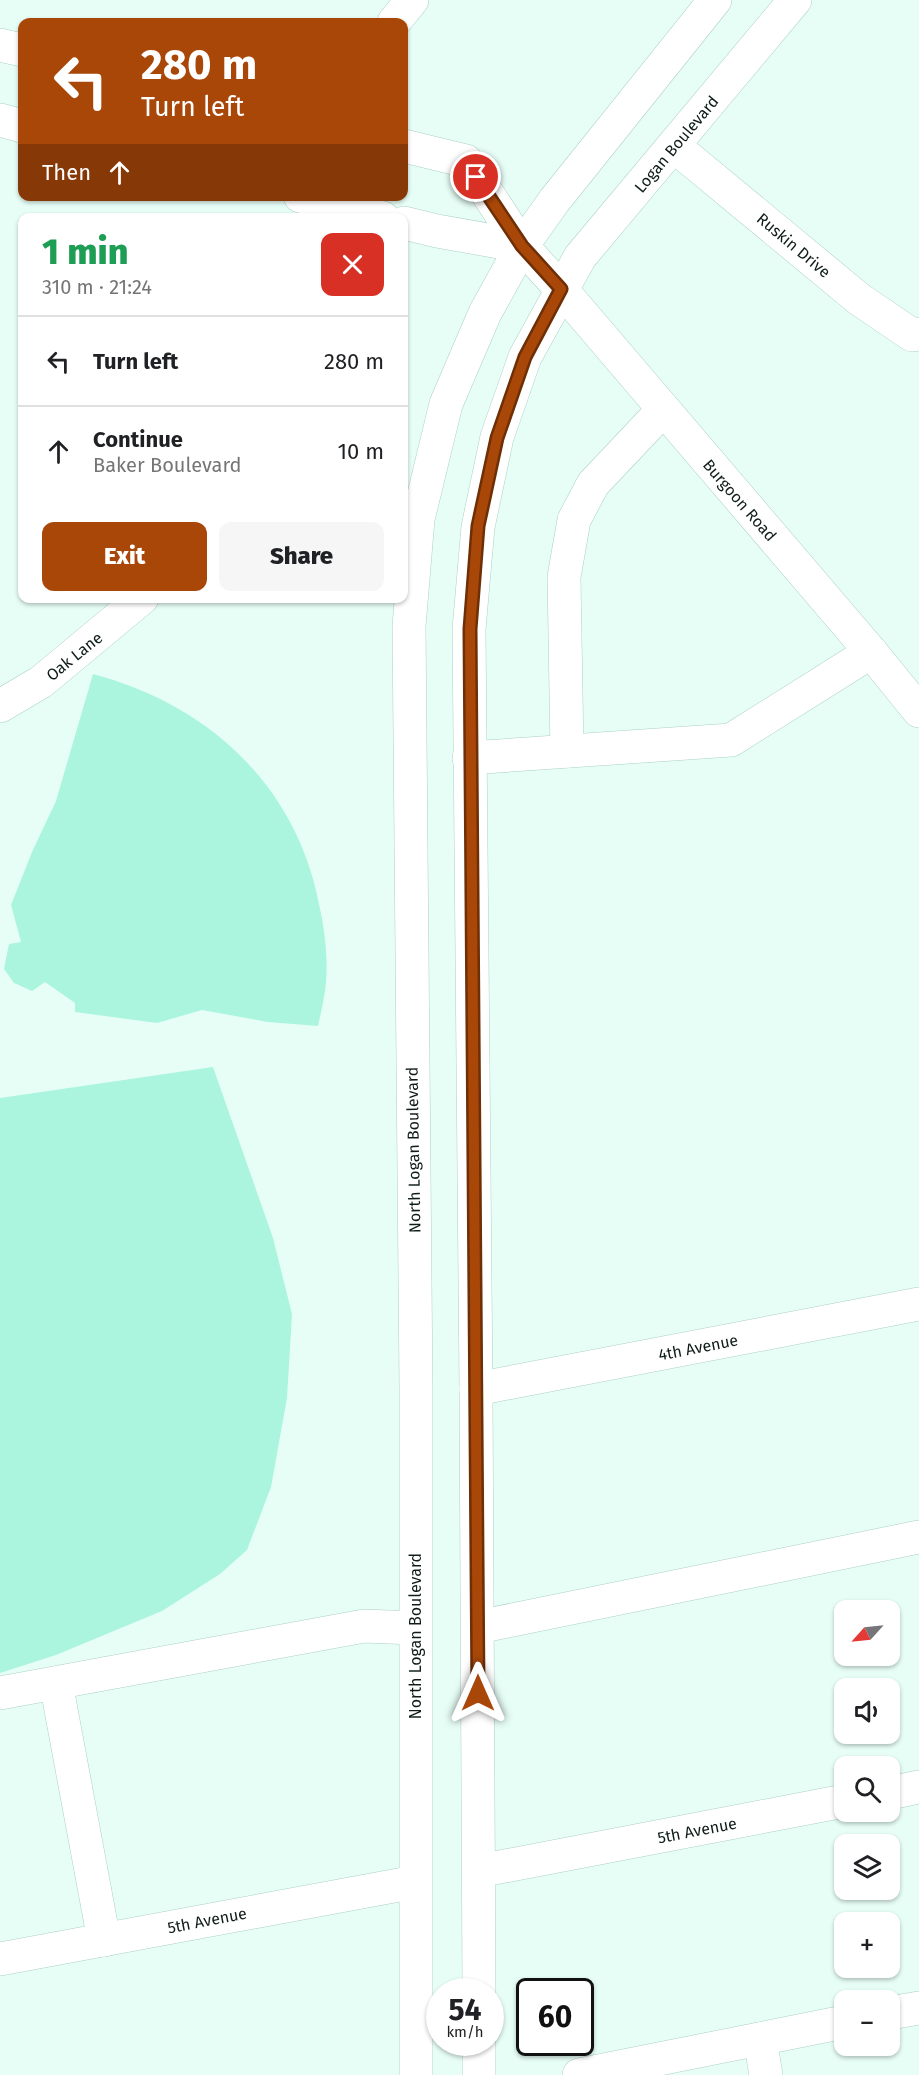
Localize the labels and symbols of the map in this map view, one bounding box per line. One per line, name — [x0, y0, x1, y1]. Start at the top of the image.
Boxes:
street label: Logan Boulevard — [630, 92, 722, 197]
pin — [450, 151, 501, 202]
street label: Ruskin Drive — [753, 209, 834, 282]
street label: Burgoon Road — [699, 456, 780, 545]
street label: Oak Lane — [42, 628, 106, 685]
street label: North Logan Boulevard — [403, 1067, 424, 1233]
street label: 4th Avenue — [657, 1330, 740, 1365]
street label: North Logan Boulevard — [406, 1553, 425, 1719]
north arrow — [834, 1600, 900, 1666]
position arrow — [446, 1661, 510, 1725]
street label: 5th Avenue — [656, 1813, 738, 1847]
street label: 5th Avenue — [166, 1903, 248, 1937]
speed limit sign: 60 — [516, 1978, 594, 2056]

